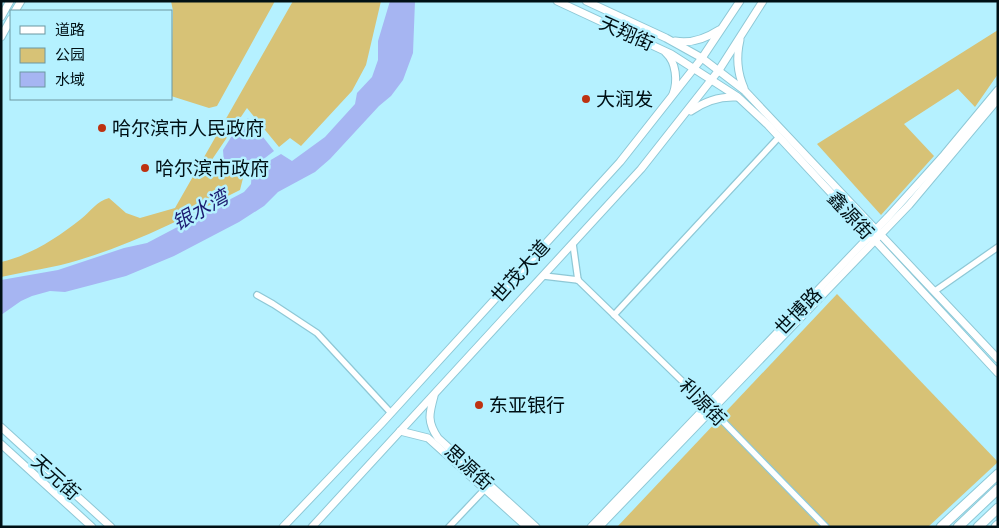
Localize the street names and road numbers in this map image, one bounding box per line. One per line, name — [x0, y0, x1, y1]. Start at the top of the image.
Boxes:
street label: 天翔街 — [596, 13, 657, 55]
street label: 鑫源街 — [824, 187, 878, 243]
street label: 世茂大道 — [488, 237, 554, 307]
street label: 世博路 — [771, 284, 826, 339]
street label: 利源街 — [675, 375, 730, 430]
street label: 思源街 — [440, 441, 496, 494]
street label: 天元街 — [27, 451, 83, 504]

